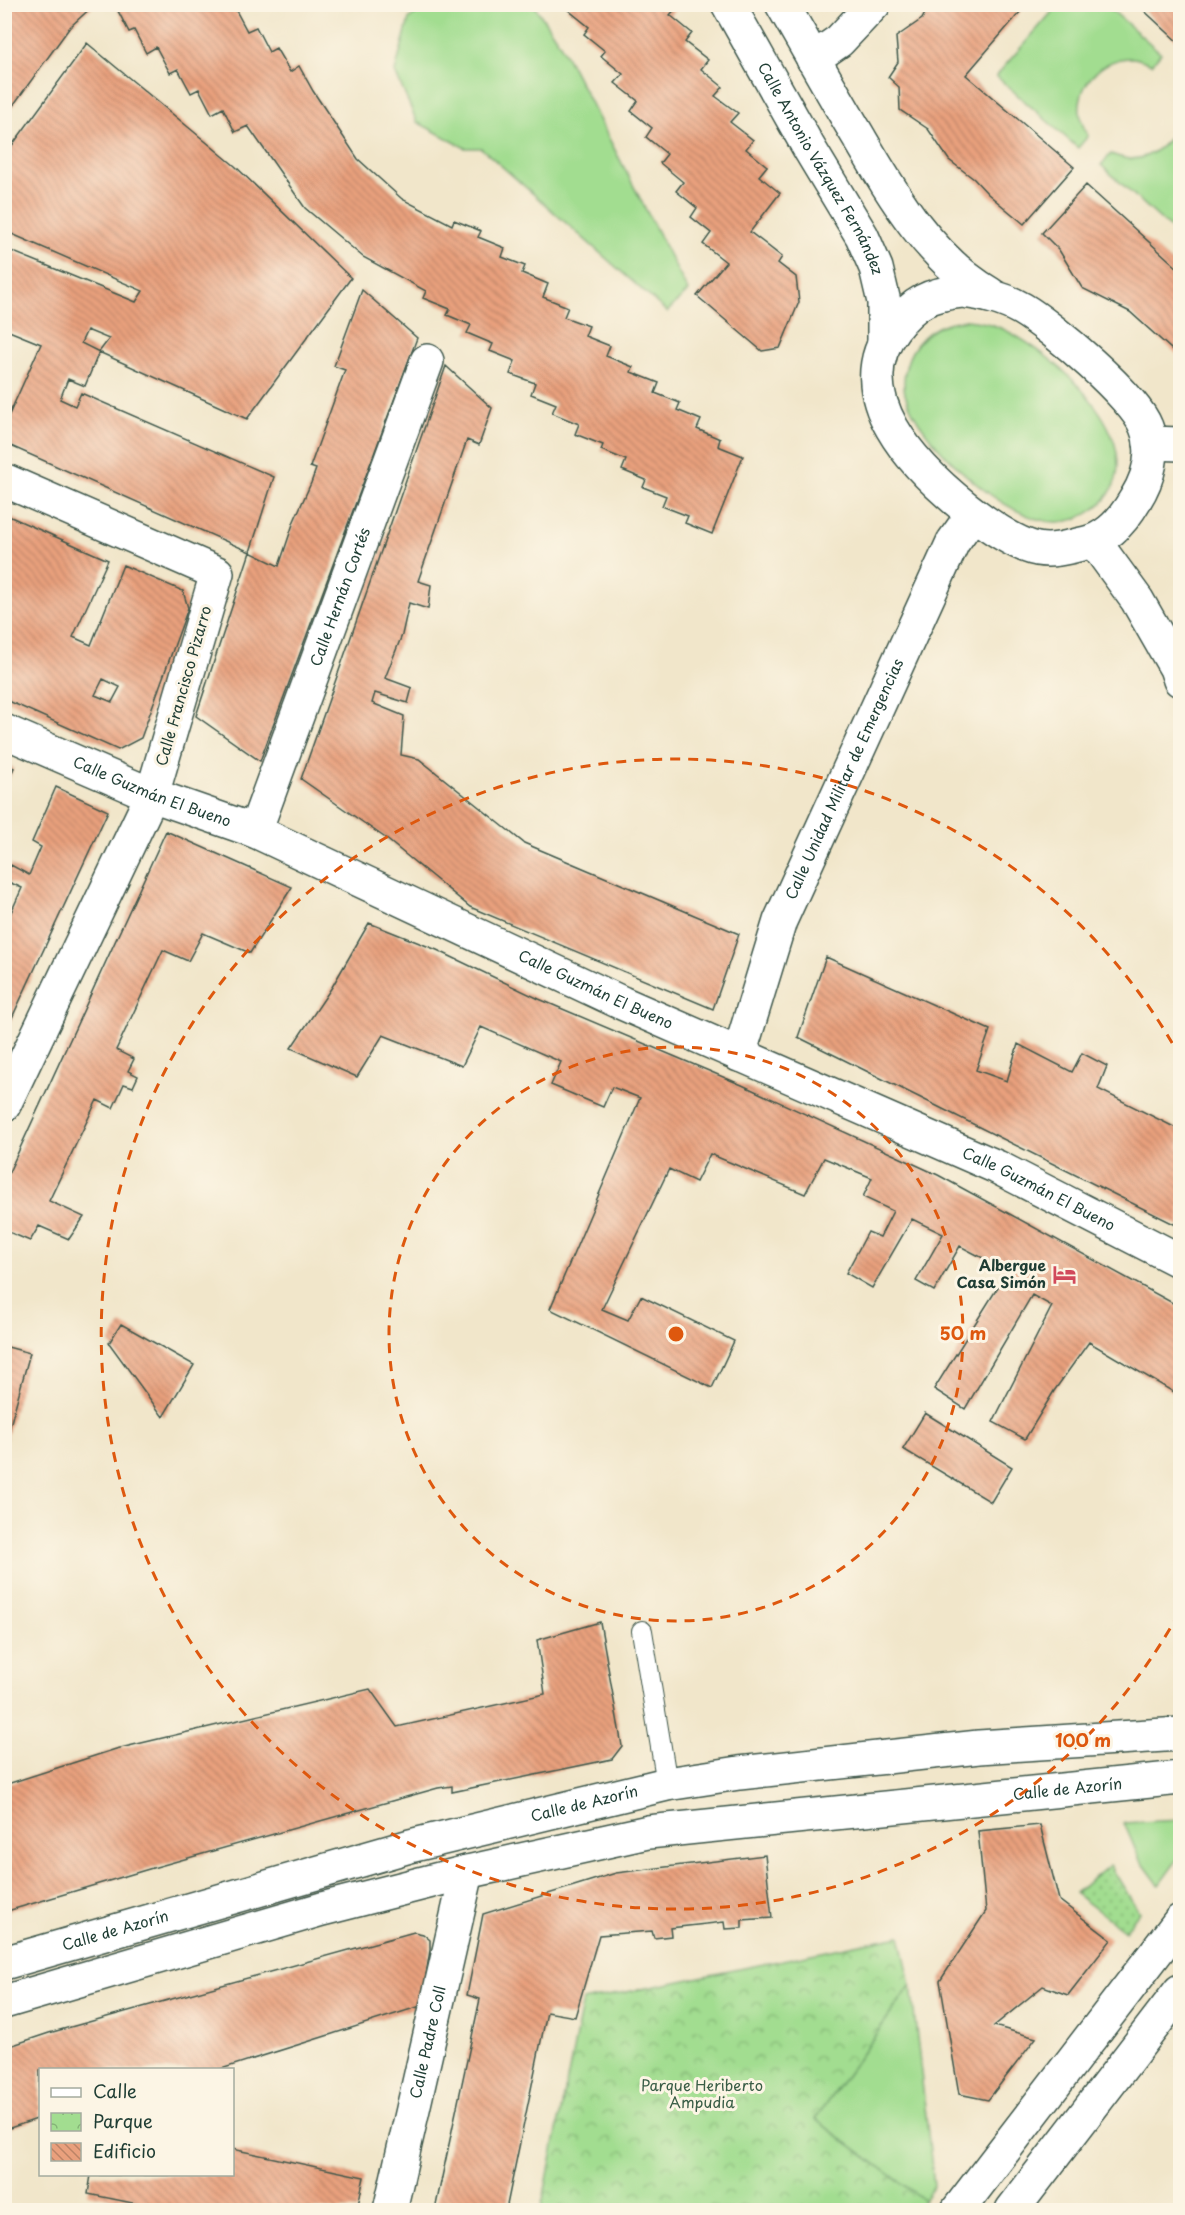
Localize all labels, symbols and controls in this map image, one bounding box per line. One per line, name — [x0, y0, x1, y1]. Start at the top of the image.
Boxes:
street label: Calle Antonio Vázquez Fernández — [753, 57, 890, 277]
street label: Calle Hernán Cortés — [303, 524, 375, 669]
street label: Calle Francisco Pizarro — [149, 603, 216, 768]
street label: Calle Unidad Militar de Emergencias — [778, 654, 908, 903]
street label: Calle Guzmán El Bueno — [70, 749, 234, 832]
street label: Calle Guzmán El Bueno — [515, 943, 677, 1034]
street label: Calle Guzmán El Bueno — [959, 1140, 1120, 1236]
place label: Albergue Casa Simón — [956, 1253, 1047, 1293]
hotel icon: Albergue Casa Simón — [1051, 1262, 1077, 1288]
text: 50 m — [940, 1319, 986, 1346]
centre of rings — [666, 1324, 686, 1344]
text: 100 m — [1055, 1726, 1111, 1753]
street label: Calle de Azorín — [1012, 1771, 1123, 1805]
street label: Calle de Azorín — [528, 1778, 640, 1827]
street label: Calle de Azorín — [59, 1903, 171, 1956]
street label: Calle Padre Coll — [403, 1983, 451, 2101]
legend — [39, 2068, 234, 2176]
park label: Parque Heriberto Ampudia — [641, 2073, 763, 2113]
text: Calle — [93, 2077, 137, 2104]
text: Parque — [93, 2107, 153, 2134]
text: Edificio — [93, 2137, 156, 2164]

